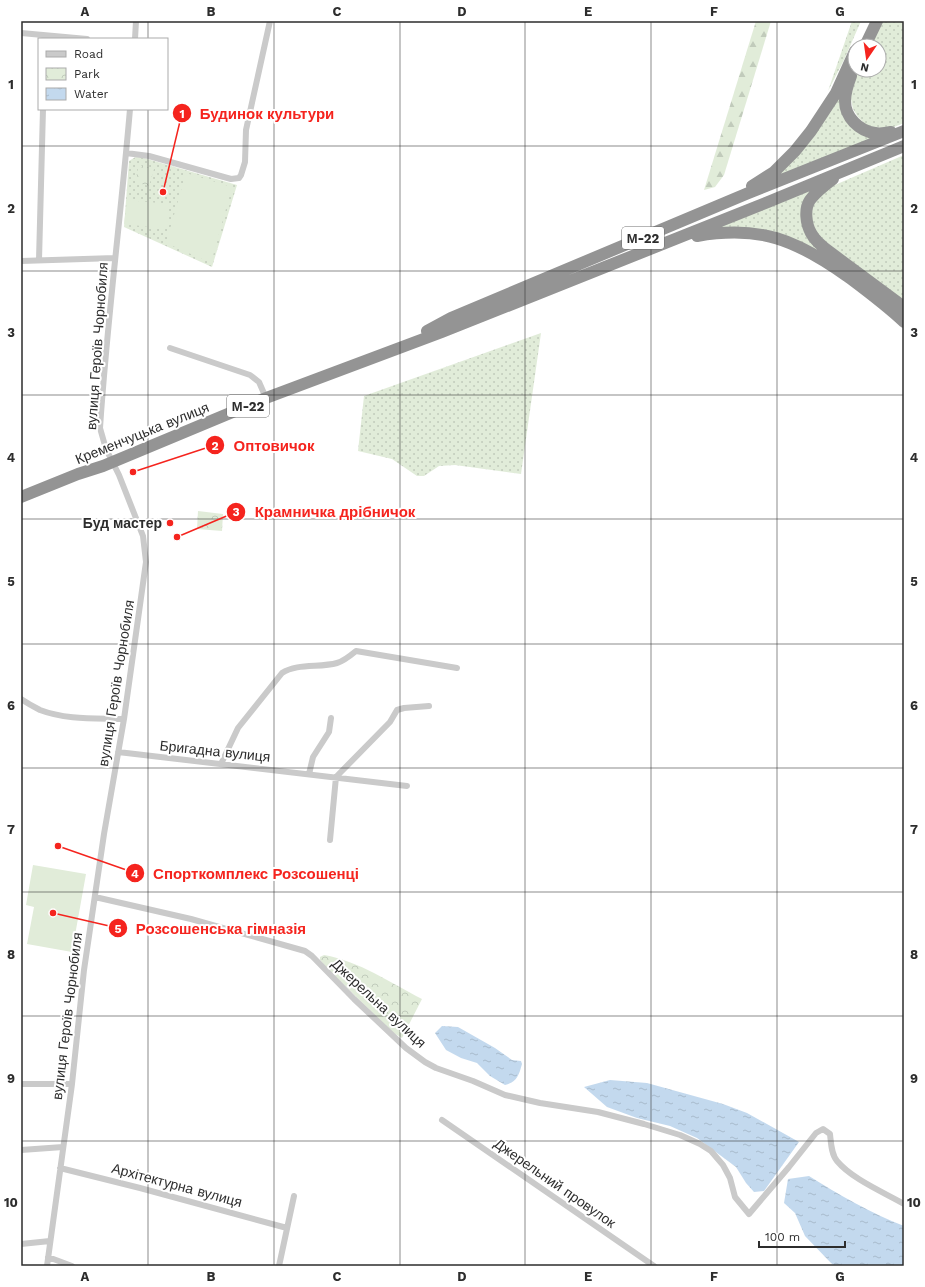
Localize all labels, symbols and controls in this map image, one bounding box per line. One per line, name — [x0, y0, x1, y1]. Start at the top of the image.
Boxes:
text: A — [81, 4, 90, 19]
text: B — [207, 4, 216, 19]
text: C — [333, 4, 342, 19]
text: D — [457, 4, 467, 19]
text: E — [584, 4, 592, 19]
text: F — [710, 4, 718, 19]
text: G — [835, 4, 845, 19]
legend — [38, 38, 168, 110]
north arrow — [847, 38, 887, 78]
text: Road — [74, 47, 103, 61]
text: N — [859, 60, 870, 75]
text: Park — [74, 67, 100, 81]
text: 1 — [8, 77, 14, 92]
text: 1 — [911, 77, 917, 92]
text: Water — [74, 87, 109, 101]
callout: Будинок культури — [172, 100, 343, 127]
text: Будинок культури — [200, 105, 334, 123]
text: 1 — [179, 107, 185, 121]
text: 2 — [7, 201, 15, 216]
text: 2 — [910, 201, 918, 216]
road number: М-22 — [622, 227, 664, 249]
street label: вулиця Героїв Чорнобиля — [83, 261, 111, 431]
text: 3 — [7, 325, 15, 340]
text: 3 — [910, 325, 918, 340]
road number: М-22 — [227, 395, 269, 417]
street label: Кременчуцька вулиця — [73, 399, 211, 467]
callout: Оптовичок — [205, 432, 322, 459]
text: Оптовичок — [234, 437, 315, 455]
text: 2 — [211, 439, 219, 453]
text: 4 — [7, 450, 16, 465]
text: 4 — [910, 450, 919, 465]
callout: Крамничка дрібничок — [226, 498, 423, 525]
text: Крамничка дрібничок — [255, 503, 416, 521]
text: 3 — [232, 505, 240, 519]
place label: Буд мастер — [83, 515, 162, 531]
marker: Буд мастер — [165, 518, 175, 528]
text: 5 — [7, 574, 15, 589]
text: 5 — [910, 574, 918, 589]
street label: вулиця Героїв Чорнобиля — [95, 599, 137, 767]
text: 6 — [7, 698, 15, 713]
text: 6 — [910, 698, 918, 713]
street label: Бригадна вулиця — [159, 737, 271, 765]
text: 7 — [7, 822, 15, 837]
text: 7 — [910, 822, 918, 837]
callout: Спорткомплекс Розсошенці — [125, 860, 366, 887]
text: Спорткомплекс Розсошенці — [153, 865, 359, 883]
text: 4 — [131, 867, 139, 881]
callout: Розсошенська гімназія — [108, 915, 314, 942]
text: Розсошенська гімназія — [136, 920, 306, 938]
text: 5 — [115, 922, 122, 936]
street label: вулиця Героїв Чорнобиля — [49, 931, 85, 1101]
text: 8 — [7, 947, 15, 962]
text: 8 — [910, 947, 918, 962]
street label: Джерельна вулиця — [329, 955, 429, 1051]
text: 9 — [7, 1071, 15, 1086]
text: 9 — [910, 1071, 918, 1086]
street label: Джерельний провулок — [491, 1135, 620, 1232]
street label: Архітектурна вулиця — [110, 1160, 244, 1210]
text: 10 — [4, 1195, 18, 1210]
text: 10 — [907, 1195, 921, 1210]
scale bar — [759, 1223, 845, 1249]
text: 100 m — [765, 1230, 800, 1244]
text: A — [81, 1269, 90, 1284]
text: B — [207, 1269, 216, 1284]
text: C — [333, 1269, 342, 1284]
text: D — [457, 1269, 467, 1284]
text: E — [584, 1269, 592, 1284]
text: F — [710, 1269, 718, 1284]
text: G — [835, 1269, 845, 1284]

